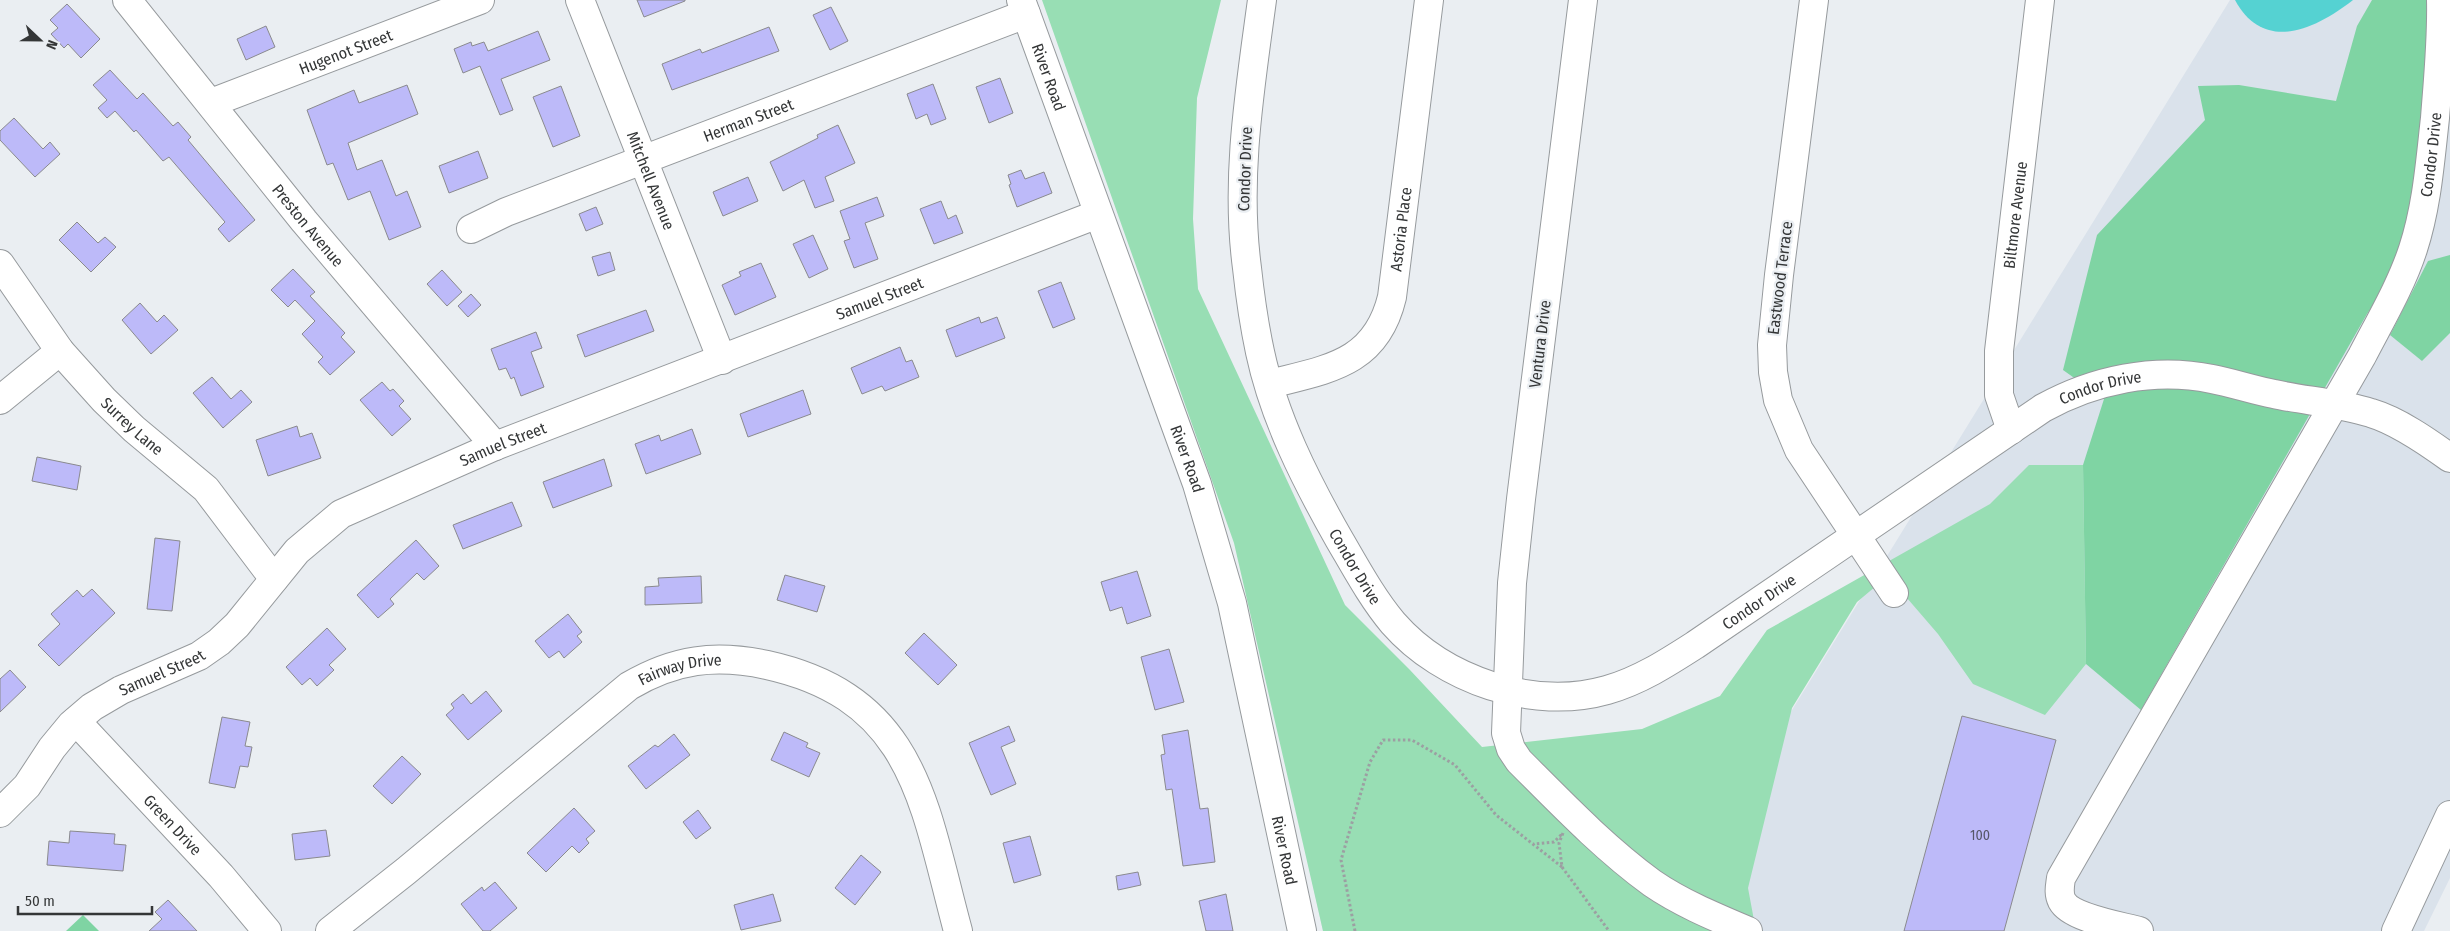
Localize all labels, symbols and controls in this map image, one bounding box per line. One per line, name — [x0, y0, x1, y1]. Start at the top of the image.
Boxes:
north arrow — [15, 15, 65, 65]
street label: Hugenot Street — [296, 25, 396, 78]
text: N — [42, 38, 61, 52]
street label: River Road — [1028, 41, 1070, 113]
street label: Herman Street — [700, 94, 797, 146]
street label: Condor Drive — [2416, 112, 2445, 198]
street label: Condor Drive — [1234, 126, 1256, 212]
street label: Mitchell Avenue — [623, 129, 679, 232]
street label: Biltmore Avenue — [1999, 160, 2031, 270]
street label: Preston Avenue — [268, 180, 348, 270]
street label: Astoria Place — [1386, 186, 1415, 272]
street label: Eastwood Terrace — [1764, 220, 1796, 336]
street label: Samuel Street — [833, 272, 926, 323]
street label: Ventura Drive — [1525, 299, 1555, 389]
street label: Condor Drive — [2056, 367, 2142, 408]
street label: Surrey Lane — [97, 393, 167, 459]
street label: Samuel Street — [456, 418, 549, 470]
street label: River Road — [1167, 422, 1208, 494]
street label: Condor Drive — [1326, 525, 1385, 608]
street label: Condor Drive — [1718, 570, 1799, 633]
street label: Samuel Street — [116, 645, 209, 699]
street label: Fairway Drive — [635, 650, 722, 689]
street label: Green Drive — [140, 790, 206, 859]
street label: River Road — [1268, 814, 1301, 887]
house number: 100 — [1970, 827, 1990, 844]
scale bar — [18, 884, 151, 916]
text: 50 m — [25, 892, 55, 910]

